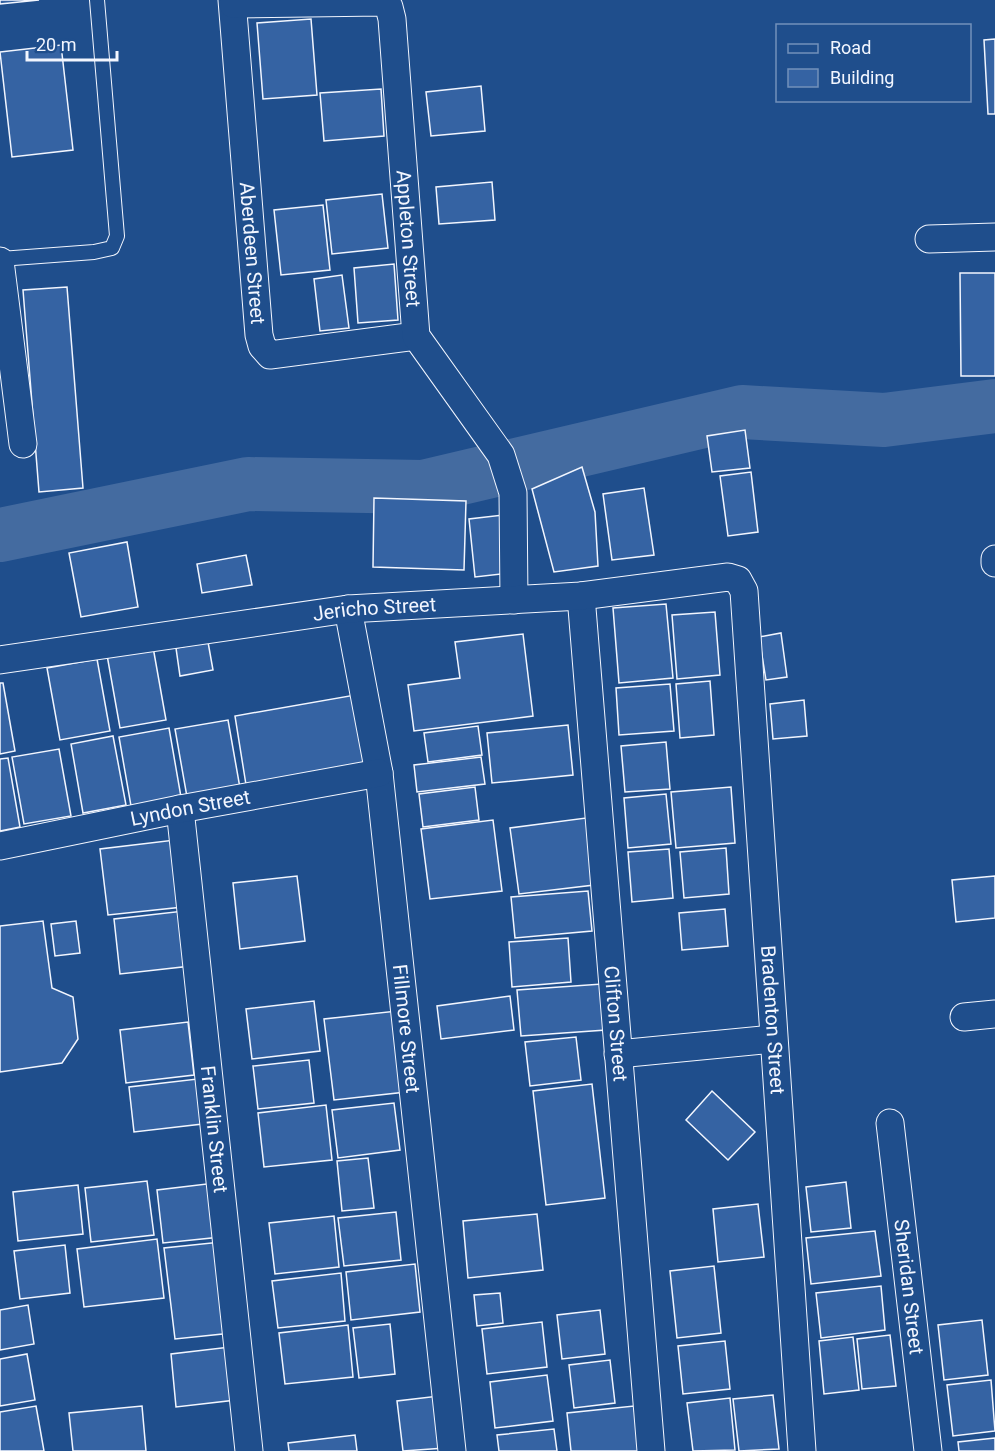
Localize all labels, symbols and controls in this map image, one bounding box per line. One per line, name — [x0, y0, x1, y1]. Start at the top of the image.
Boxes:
scale bar — [27, 24, 117, 62]
legend — [776, 24, 971, 102]
text: 20 m — [36, 34, 76, 55]
text: Road — [830, 37, 871, 58]
text: Building — [830, 67, 894, 88]
street label: Appleton Street — [391, 169, 426, 308]
street label: Aberdeen Street — [235, 181, 270, 325]
street label: Jericho Street — [311, 592, 437, 626]
street label: Lyndon Street — [128, 785, 252, 831]
street label: Bradenton Street — [756, 944, 790, 1095]
street label: Fillmore Street — [388, 963, 425, 1094]
street label: Clifton Street — [599, 965, 633, 1083]
street label: Franklin Street — [196, 1064, 233, 1194]
street label: Sheridan Street — [889, 1218, 929, 1356]

